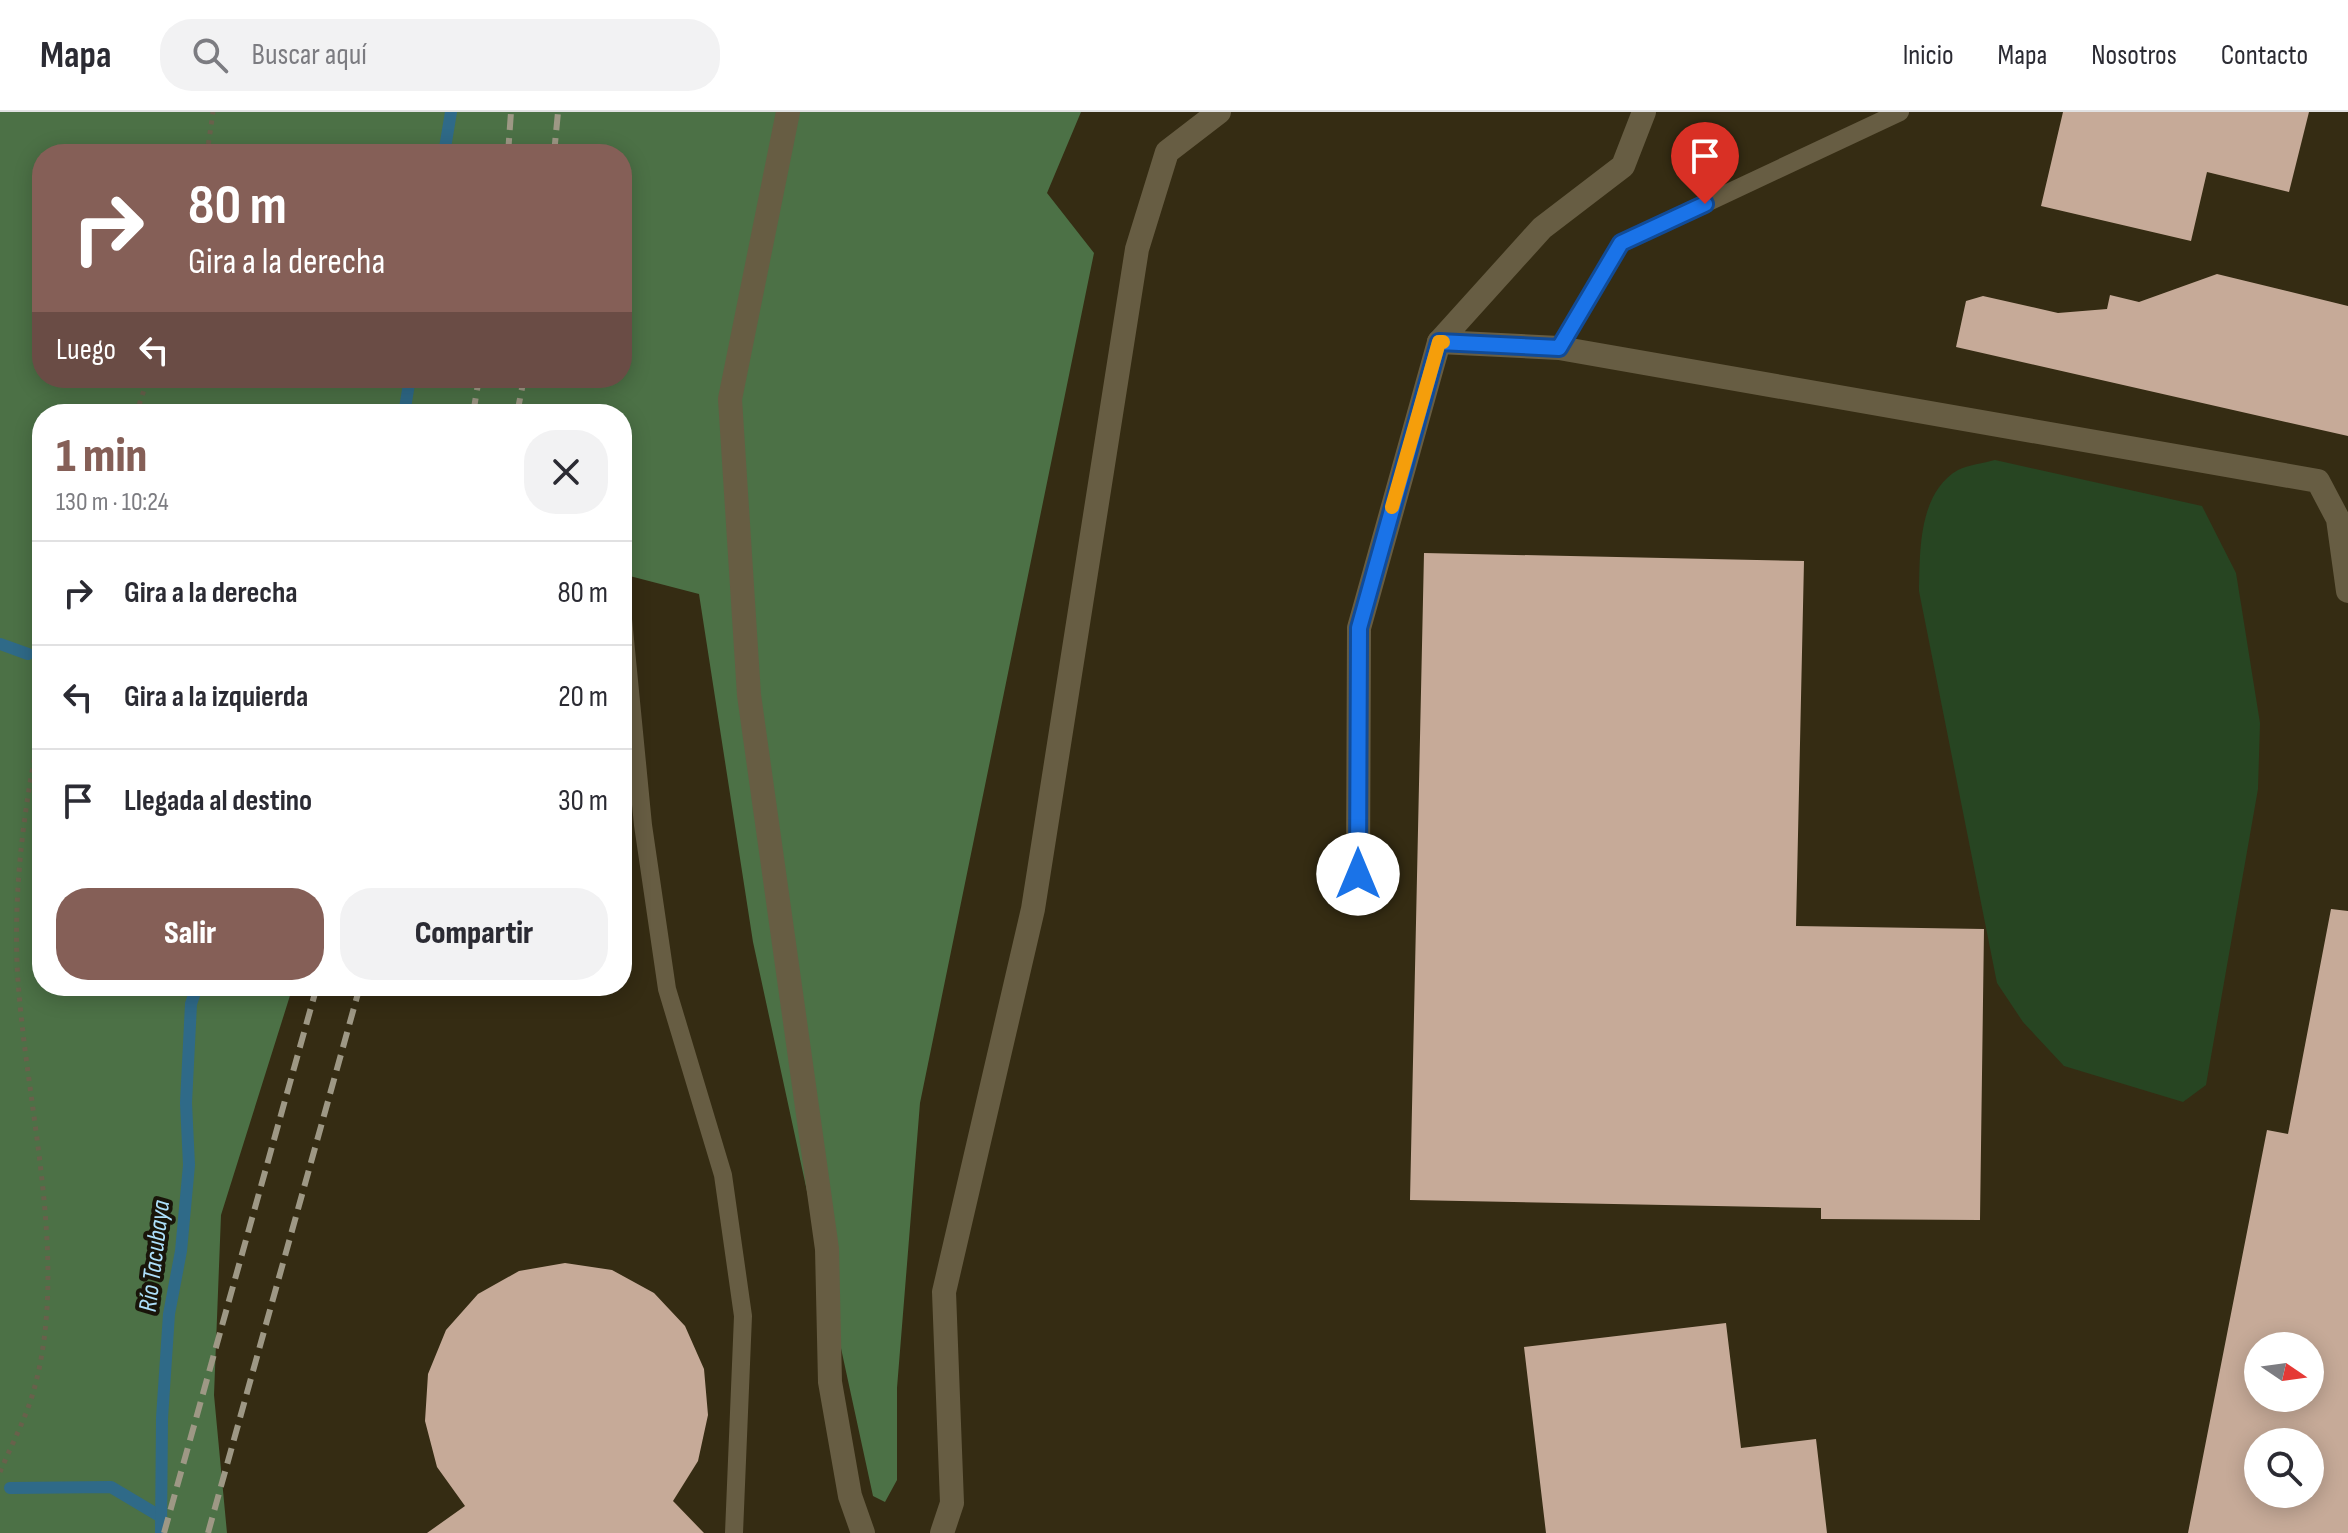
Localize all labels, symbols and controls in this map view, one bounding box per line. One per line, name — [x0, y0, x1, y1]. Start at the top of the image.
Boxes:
search box — [160, 19, 720, 91]
text: Mapa — [40, 33, 112, 78]
icon: search — [188, 33, 232, 77]
text: Buscar aquí — [252, 37, 367, 73]
text: Inicio — [1903, 39, 1954, 72]
text: Mapa — [1998, 39, 2047, 72]
text: Nosotros — [2091, 39, 2177, 72]
text: Contacto — [2221, 39, 2308, 72]
pin — [1671, 122, 1739, 204]
icon: arrive — [1683, 134, 1727, 178]
text: 80 m — [188, 173, 287, 240]
icon: right — [56, 176, 160, 280]
text: Gira a la derecha — [188, 241, 385, 284]
icon: left — [132, 328, 176, 372]
text: Luego — [56, 332, 116, 368]
text: 1 min — [56, 428, 147, 485]
button: close — [524, 430, 608, 514]
text: 130 m · 10:24 — [56, 487, 169, 518]
icon: right — [56, 571, 100, 615]
text: Gira a la derecha — [124, 575, 298, 611]
text: 80 m — [557, 575, 608, 611]
icon: left — [56, 675, 100, 719]
text: Gira a la izquierda — [124, 679, 308, 715]
text: 20 m — [558, 679, 608, 715]
icon: arrive — [56, 779, 100, 823]
text: Llegada al destino — [124, 783, 312, 819]
text: 30 m — [558, 783, 608, 819]
position arrow — [1316, 832, 1400, 916]
button: Salir — [56, 888, 324, 980]
button: Compartir — [340, 888, 608, 980]
water label: Río Tacubaya — [133, 1198, 177, 1314]
north arrow — [2244, 1332, 2324, 1412]
map controls — [2244, 1332, 2324, 1508]
button: search — [2244, 1428, 2324, 1508]

